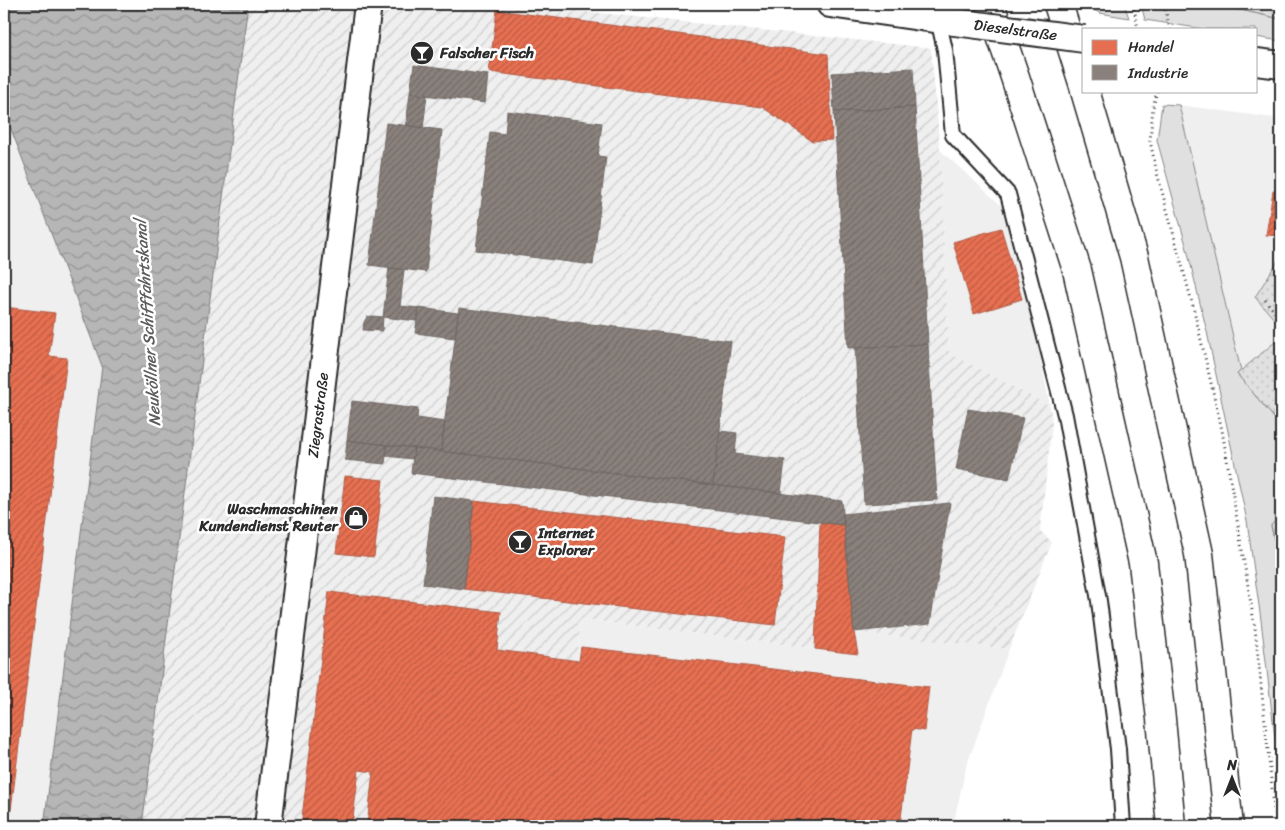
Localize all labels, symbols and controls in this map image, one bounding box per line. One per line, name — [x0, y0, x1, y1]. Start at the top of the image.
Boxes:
street label: Dieselstraße — [972, 12, 1059, 48]
legend — [1082, 28, 1258, 92]
text: Handel — [1128, 34, 1175, 60]
bar icon: Falscher Fisch — [409, 40, 435, 66]
place label: Falscher Fisch — [439, 40, 534, 66]
text: Industrie — [1127, 60, 1188, 86]
water label: Neuköllner Schifffahrtskanal — [126, 215, 169, 427]
street label: Ziegrastraße — [300, 371, 336, 459]
place label: Waschmaschinen Kundendienst Reuter — [198, 496, 340, 539]
shop icon: Waschmaschinen Kundendienst Reuter — [343, 505, 369, 531]
place label: Internet Explorer — [537, 520, 596, 563]
bar icon: Internet Explorer — [507, 529, 533, 555]
north arrow — [1208, 752, 1258, 802]
text: N — [1226, 753, 1237, 778]

